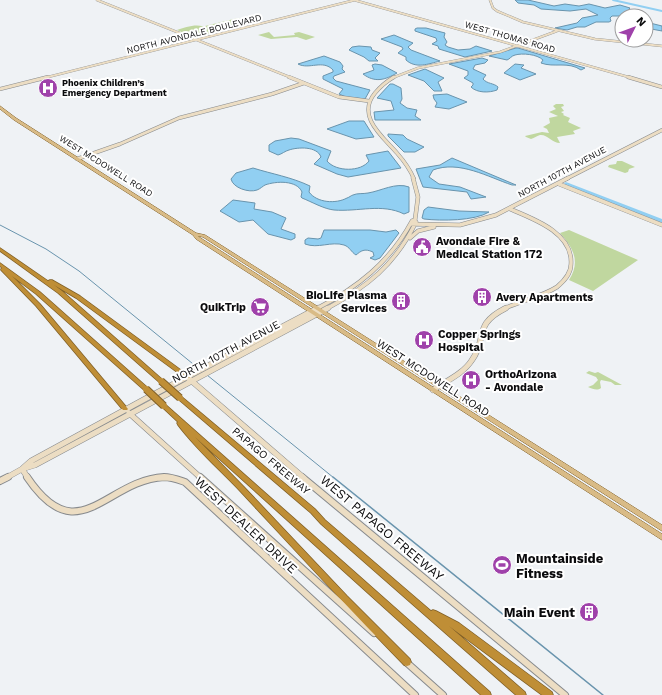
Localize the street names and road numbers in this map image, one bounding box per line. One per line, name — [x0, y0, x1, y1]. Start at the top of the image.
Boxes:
street label: NORTH AVONDALE BOULEVARD — [126, 12, 262, 56]
street label: WEST THOMAS ROAD — [463, 19, 557, 55]
street label: WEST MCDOWELL ROAD — [58, 133, 154, 199]
street label: NORTH 107TH AVENUE — [516, 144, 608, 200]
street label: NORTH 107TH AVENUE — [170, 318, 282, 386]
street label: WEST MCDOWELL ROAD — [374, 337, 492, 419]
street label: PAPAGO FREEWAY — [229, 425, 313, 498]
street label: WEST PAPAGO FREEWAY — [317, 472, 447, 584]
street label: WEST DEALER DRIVE — [192, 474, 300, 576]

